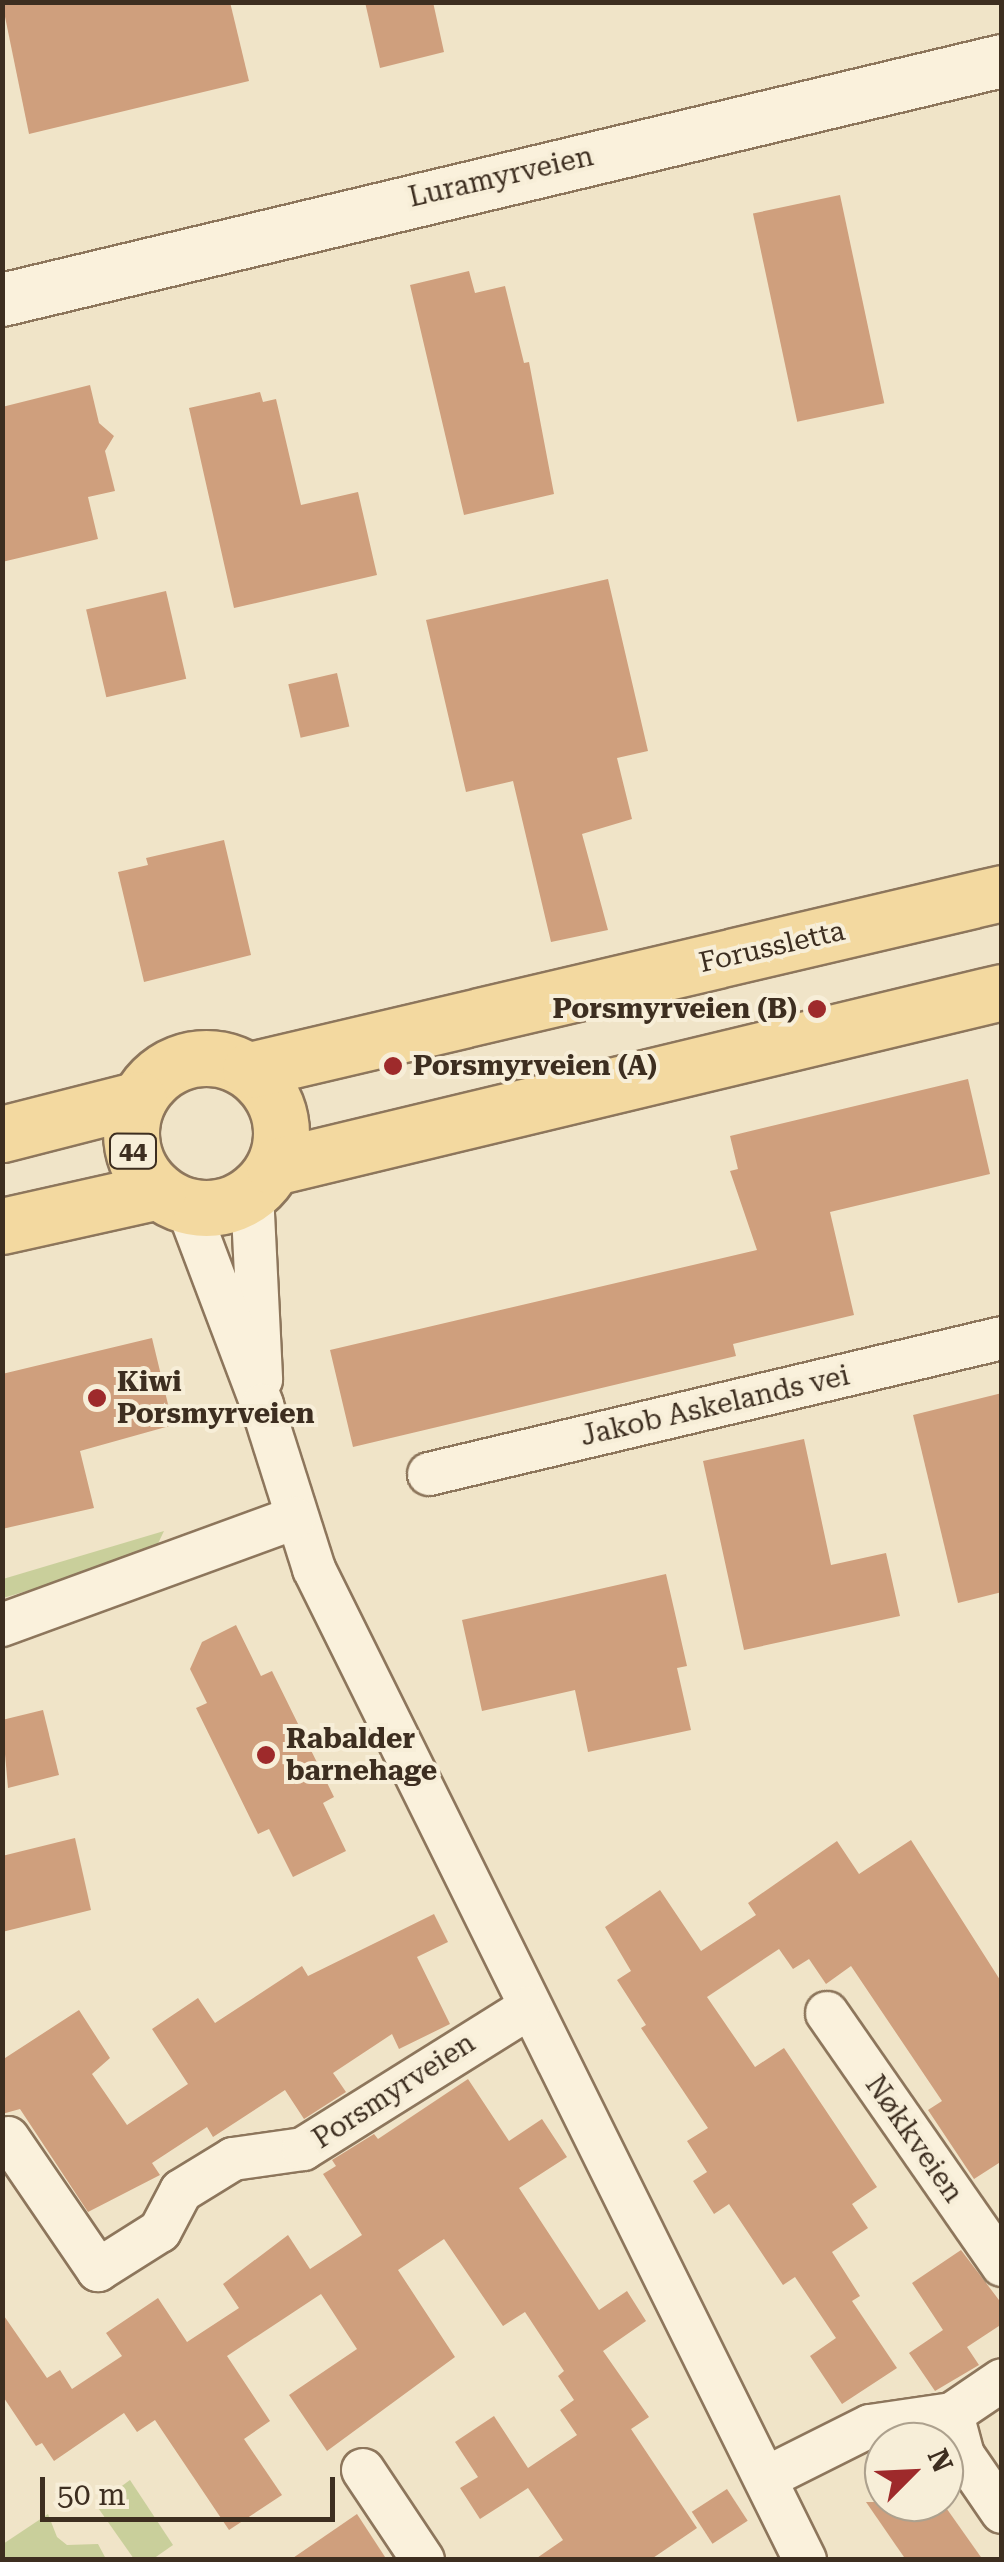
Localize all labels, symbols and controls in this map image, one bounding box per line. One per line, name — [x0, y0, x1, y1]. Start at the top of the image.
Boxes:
street label: Luramyrveien — [405, 139, 597, 215]
street label: Forussletta — [696, 914, 848, 980]
place label: Porsmyrveien (B) — [553, 992, 797, 1026]
marker: Porsmyrveien (B) — [806, 998, 828, 1020]
place label: Porsmyrveien (A) — [413, 1049, 657, 1083]
marker: Porsmyrveien (A) — [382, 1055, 404, 1077]
road number: 44 — [108, 1131, 158, 1171]
street label: Jakob Askelands vei — [577, 1359, 853, 1453]
place label: Kiwi Porsmyrveien — [117, 1365, 315, 1431]
marker: Kiwi Porsmyrveien — [86, 1387, 108, 1409]
place label: Rabalder barnehage — [286, 1722, 437, 1788]
marker: Rabalder barnehage — [255, 1744, 277, 1766]
street label: Porsmyrveien — [307, 2026, 481, 2156]
street label: Nøkkveien — [858, 2069, 970, 2209]
north arrow — [864, 2422, 964, 2522]
text: N — [921, 2444, 959, 2477]
scale bar — [45, 2457, 340, 2519]
text: 50 m — [57, 2477, 126, 2512]

